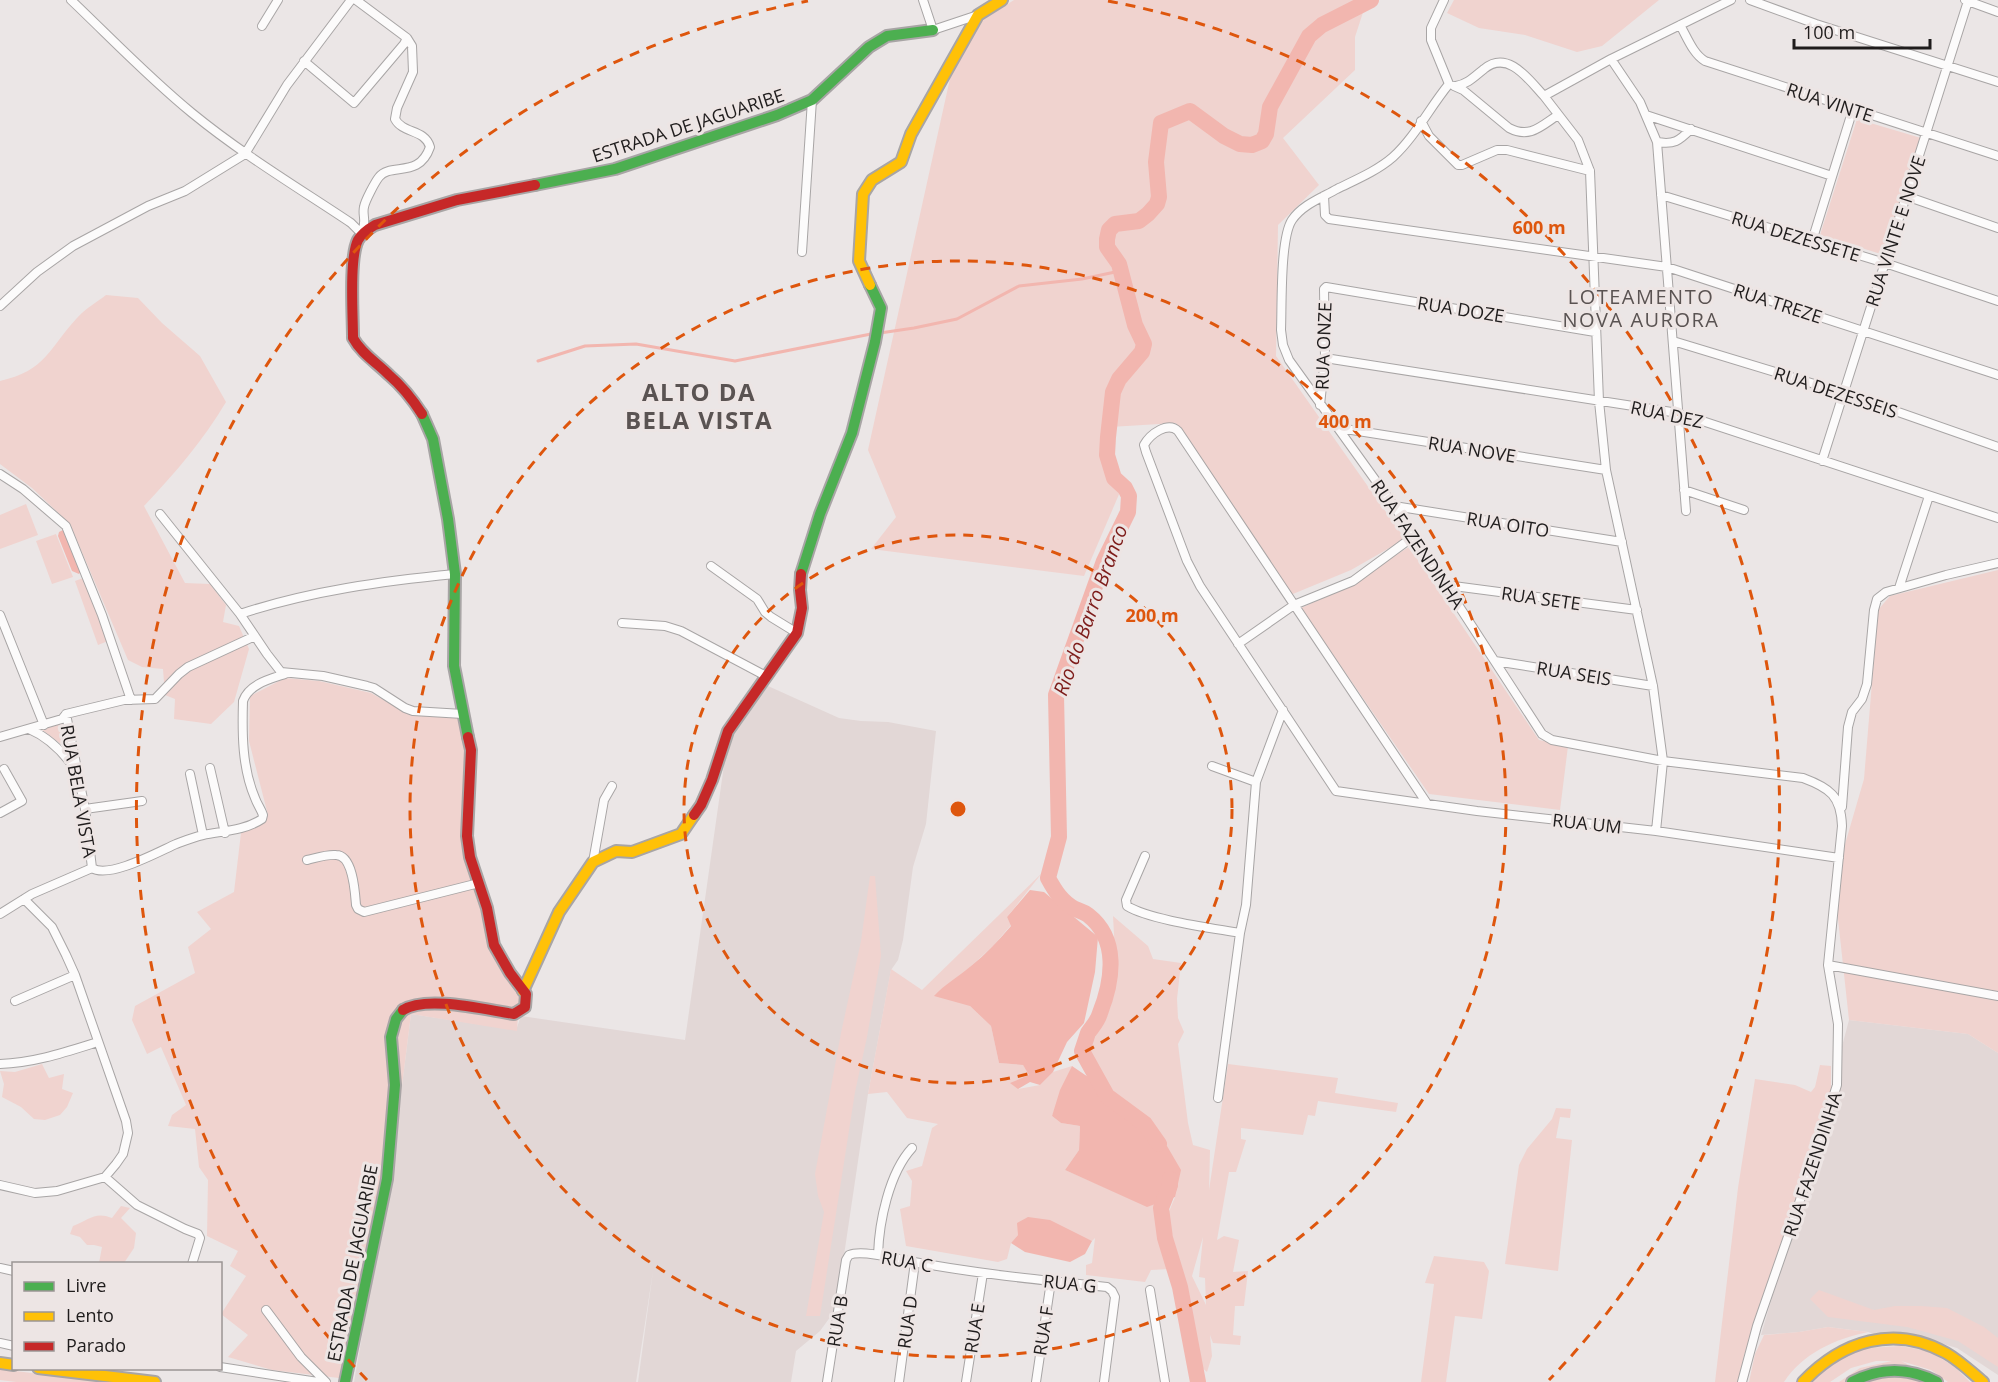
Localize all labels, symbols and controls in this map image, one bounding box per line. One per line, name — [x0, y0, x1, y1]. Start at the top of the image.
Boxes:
scale bar — [1794, 12, 1930, 50]
text: 100 m — [1803, 20, 1855, 44]
street label: RUA VINTE — [1784, 77, 1876, 127]
street label: ESTRADA DE JAGUARIBE — [589, 83, 787, 167]
street label: RUA VINTE E NOVE — [1859, 153, 1931, 309]
street label: RUA DEZESSETE — [1729, 205, 1863, 267]
text: 600 m — [1512, 215, 1566, 239]
street label: RUA TREZE — [1731, 277, 1825, 329]
district label: LOTEAMENTO NOVA AURORA — [1563, 283, 1720, 333]
street label: RUA DOZE — [1416, 290, 1506, 328]
street label: RUA ONZE — [1309, 302, 1337, 390]
street label: RUA DEZESSEIS — [1771, 361, 1901, 423]
district label: ALTO DA BELA VISTA — [625, 375, 773, 436]
street label: RUA DEZ — [1628, 395, 1706, 433]
text: 400 m — [1318, 409, 1372, 433]
street label: RUA NOVE — [1426, 430, 1518, 468]
street label: RUA FAZENDINHA — [1366, 475, 1471, 614]
street label: RUA OITO — [1465, 506, 1551, 542]
water label: Rio do Barro Branco — [1047, 521, 1133, 699]
street label: RUA SETE — [1500, 581, 1582, 615]
text: 200 m — [1125, 603, 1179, 627]
street label: RUA SEIS — [1535, 655, 1613, 691]
street label: RUA BELA VISTA — [56, 723, 103, 860]
centre of rings — [948, 799, 968, 819]
street label: RUA UM — [1551, 807, 1623, 839]
street label: RUA FAZENDINHA — [1777, 1088, 1847, 1240]
street label: ESTRADA DE JAGUARIBE — [321, 1162, 383, 1364]
street label: RUA C — [879, 1245, 935, 1277]
legend — [12, 1262, 222, 1370]
street label: RUA G — [1042, 1268, 1098, 1298]
text: Livre — [66, 1273, 106, 1297]
street label: RUA B — [821, 1293, 853, 1349]
street label: RUA D — [891, 1294, 923, 1350]
street label: RUA E — [958, 1301, 990, 1355]
text: Lento — [66, 1303, 114, 1327]
street label: RUA F — [1027, 1305, 1059, 1357]
text: Parado — [66, 1333, 126, 1357]

